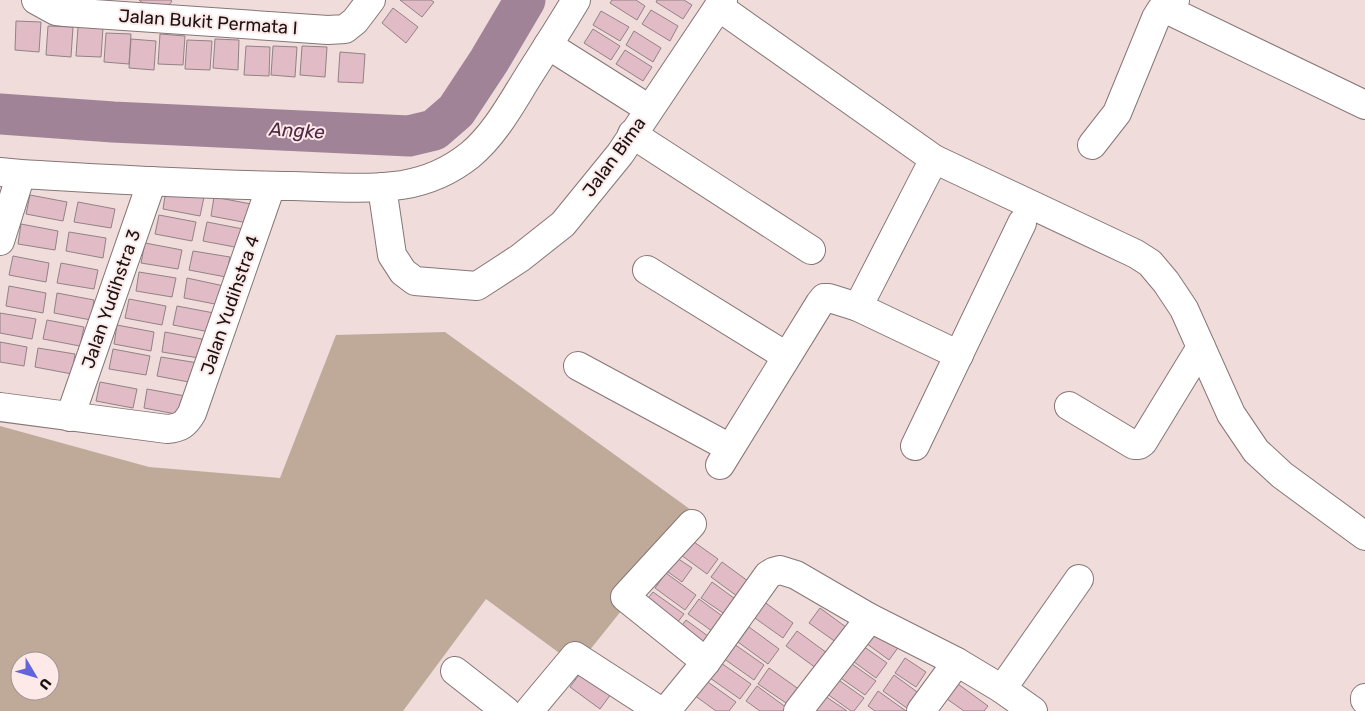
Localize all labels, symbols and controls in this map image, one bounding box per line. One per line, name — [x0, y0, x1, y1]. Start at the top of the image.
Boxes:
street label: Jalan Bukit Permata I — [118, 5, 298, 39]
street label: Jalan Bima — [578, 113, 650, 201]
water label: Angke — [268, 118, 326, 143]
street label: Jalan Yudihstra 3 — [77, 226, 145, 372]
street label: Jalan Yudihstra 4 — [196, 232, 264, 378]
north arrow — [10, 651, 60, 701]
text: U — [35, 674, 55, 693]

